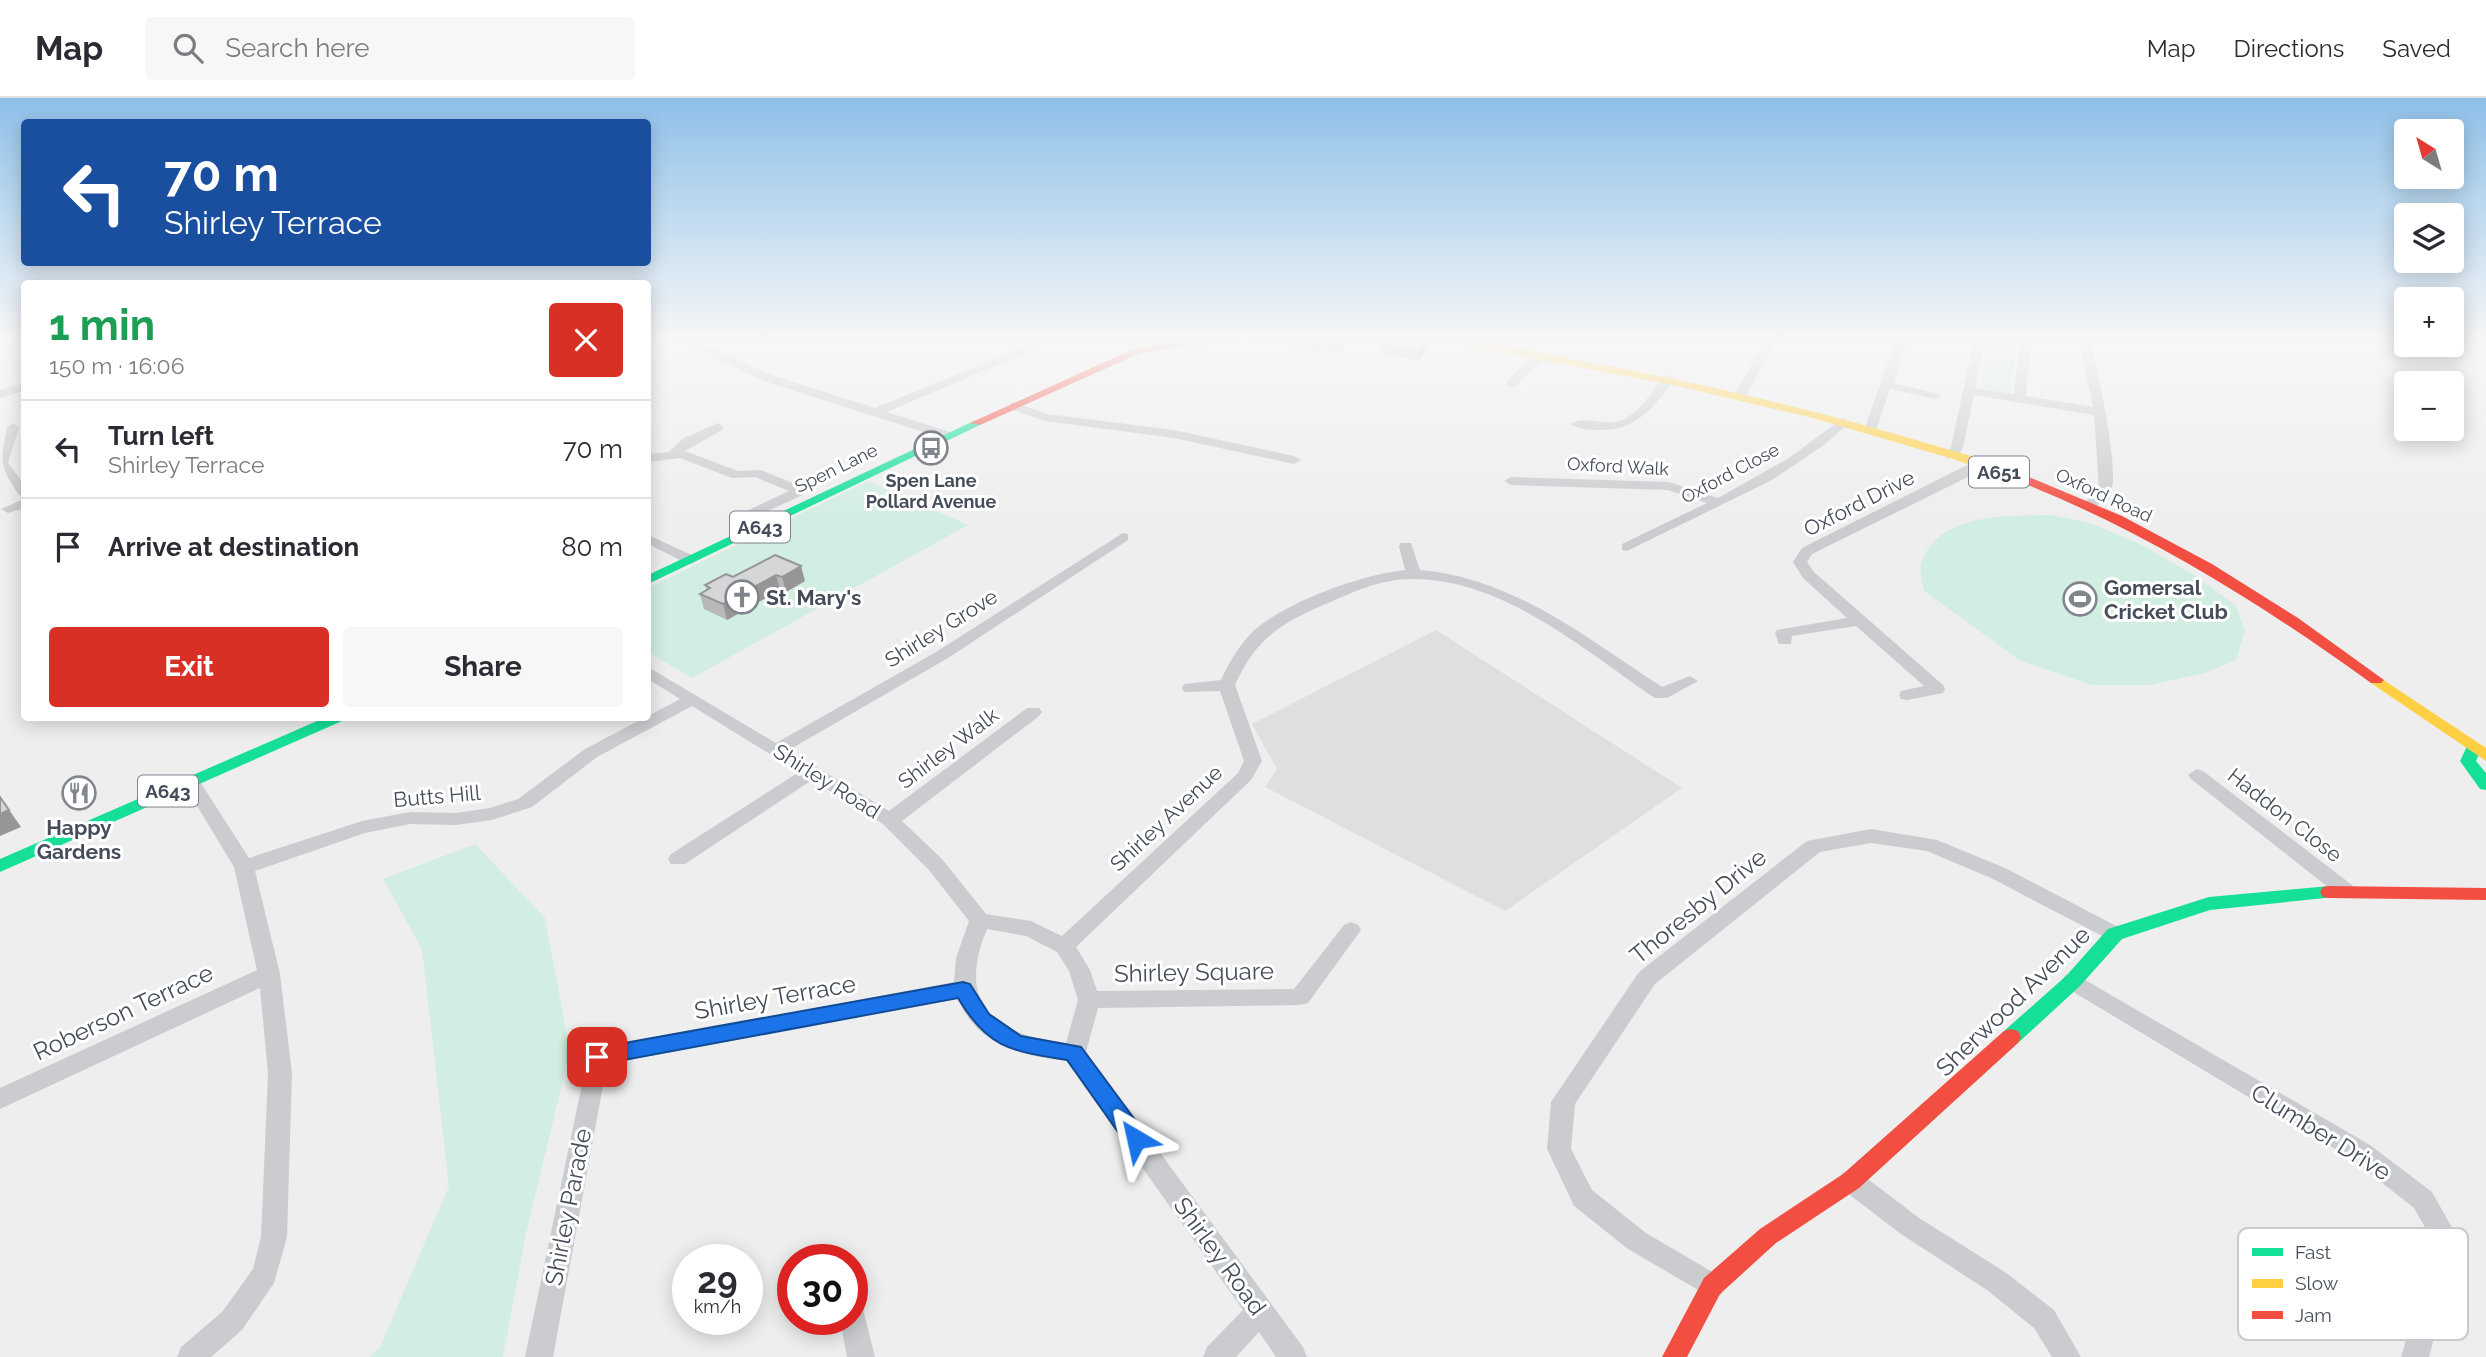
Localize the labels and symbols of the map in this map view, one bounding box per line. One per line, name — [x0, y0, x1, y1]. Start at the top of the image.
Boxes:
north arrow — [2394, 119, 2464, 189]
bus stop icon: Spen Lane Pollard Avenue — [912, 429, 950, 467]
street label: Oxford Close — [1677, 438, 1783, 508]
street label: Spen Lane — [791, 439, 881, 497]
street label: Oxford Walk — [1566, 453, 1670, 479]
road number: A651 — [1969, 456, 2029, 488]
street label: Oxford Drive — [1799, 464, 1919, 542]
street label: Oxford Road — [2053, 464, 2155, 526]
place label: Spen Lane Pollard Avenue — [866, 470, 997, 512]
road number: A643 — [730, 512, 790, 542]
place label: Gomersal Cricket Club — [2104, 575, 2228, 624]
church icon: St. Mary's — [723, 578, 761, 616]
sports icon: Gomersal Cricket Club — [2061, 580, 2099, 618]
street label: Shirley Grove — [880, 583, 1002, 673]
place label: St. Mary's — [766, 585, 861, 610]
street label: Shirley Walk — [893, 702, 1003, 794]
street label: Shirley Road — [769, 738, 885, 824]
street label: Shirley Avenue — [1105, 760, 1227, 876]
street label: Haddon Close — [2223, 763, 2347, 867]
restaurant icon: Happy Gardens — [60, 774, 98, 812]
road number: A643 — [138, 776, 198, 806]
street label: Butts Hill — [392, 780, 482, 812]
place label: Happy Gardens — [37, 815, 121, 864]
street label: Thoresby Drive — [1624, 842, 1772, 970]
street label: Sherwood Avenue — [1930, 920, 2096, 1082]
street label: Shirley Square — [1114, 956, 1274, 988]
street label: Roberson Terrace — [28, 958, 218, 1066]
street label: Shirley Terrace — [692, 969, 858, 1025]
pin — [567, 1027, 627, 1087]
street label: Clumber Drive — [2246, 1077, 2396, 1187]
position arrow — [1099, 1102, 1173, 1176]
street label: Shirley Parade — [539, 1126, 597, 1288]
street label: Shirley Road — [1168, 1191, 1272, 1321]
legend — [2238, 1228, 2468, 1340]
text: Fast — [2295, 1241, 2331, 1263]
speed limit sign: 30 — [777, 1244, 868, 1335]
text: Slow — [2295, 1272, 2339, 1294]
text: Jam — [2295, 1304, 2332, 1326]

